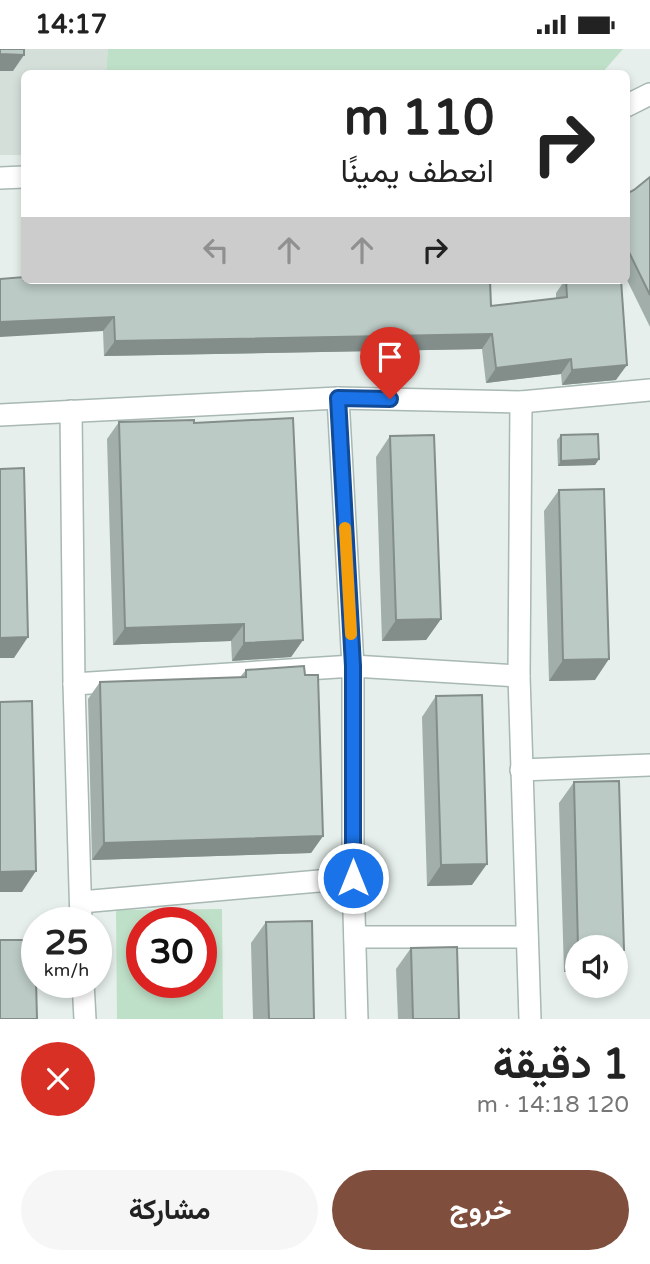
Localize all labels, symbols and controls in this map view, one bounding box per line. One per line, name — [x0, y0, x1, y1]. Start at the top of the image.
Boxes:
text: 14:17 — [35, 9, 107, 40]
text: 110 m — [344, 89, 494, 148]
icon: right — [518, 98, 609, 189]
text: انعطف يمينًا — [340, 153, 494, 191]
icon: left — [197, 231, 235, 269]
icon: ahead — [270, 231, 308, 269]
icon: ahead — [343, 231, 381, 269]
icon: right — [416, 231, 454, 269]
pin — [360, 327, 420, 399]
icon: arrive — [371, 338, 409, 376]
position arrow — [316, 841, 390, 915]
speed limit sign: 30 — [126, 907, 217, 998]
text: 25 — [45, 922, 88, 964]
map controls — [565, 935, 628, 998]
button: sound — [565, 935, 628, 998]
text: km/h — [44, 959, 89, 981]
text: 1 دقيقة — [493, 1039, 629, 1090]
button: close — [21, 1042, 95, 1116]
text: 120 m · 14:18 — [477, 1091, 629, 1119]
button: مشاركة — [21, 1170, 318, 1250]
button: خروج — [332, 1170, 629, 1250]

